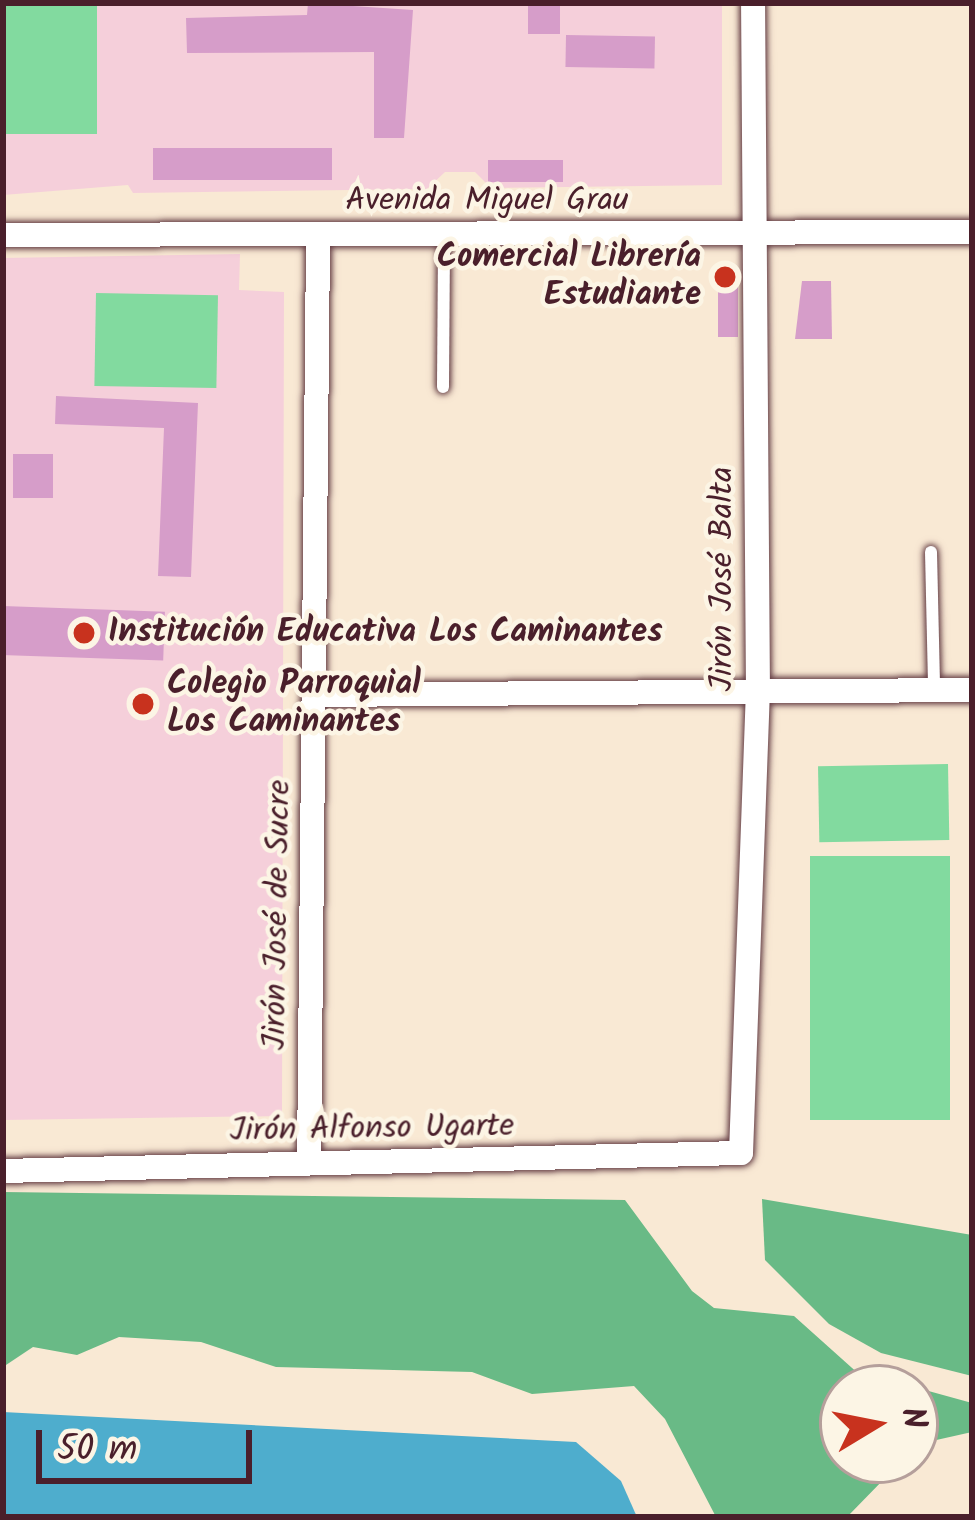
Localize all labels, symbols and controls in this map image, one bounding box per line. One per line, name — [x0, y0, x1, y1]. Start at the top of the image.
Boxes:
street label: Avenida Miguel Grau — [345, 182, 629, 222]
place label: Comercial Librería Estudiante — [437, 238, 701, 316]
marker: Comercial Librería Estudiante — [712, 264, 738, 290]
street label: Jirón José Balta — [704, 467, 744, 691]
place label: Institución Educativa Los Caminantes — [108, 613, 663, 653]
marker: Institución Educativa Los Caminantes — [71, 620, 97, 646]
place label: Colegio Parroquial Los Caminantes — [167, 665, 421, 743]
marker: Colegio Parroquial Los Caminantes — [130, 691, 156, 717]
street label: Jirón José de Sucre — [257, 779, 301, 1051]
street label: Jirón Alfonso Ugarte — [229, 1108, 515, 1152]
north arrow — [819, 1364, 939, 1484]
text: N — [884, 1403, 940, 1433]
scale bar — [42, 1406, 258, 1480]
text: 50 m — [57, 1422, 137, 1479]

